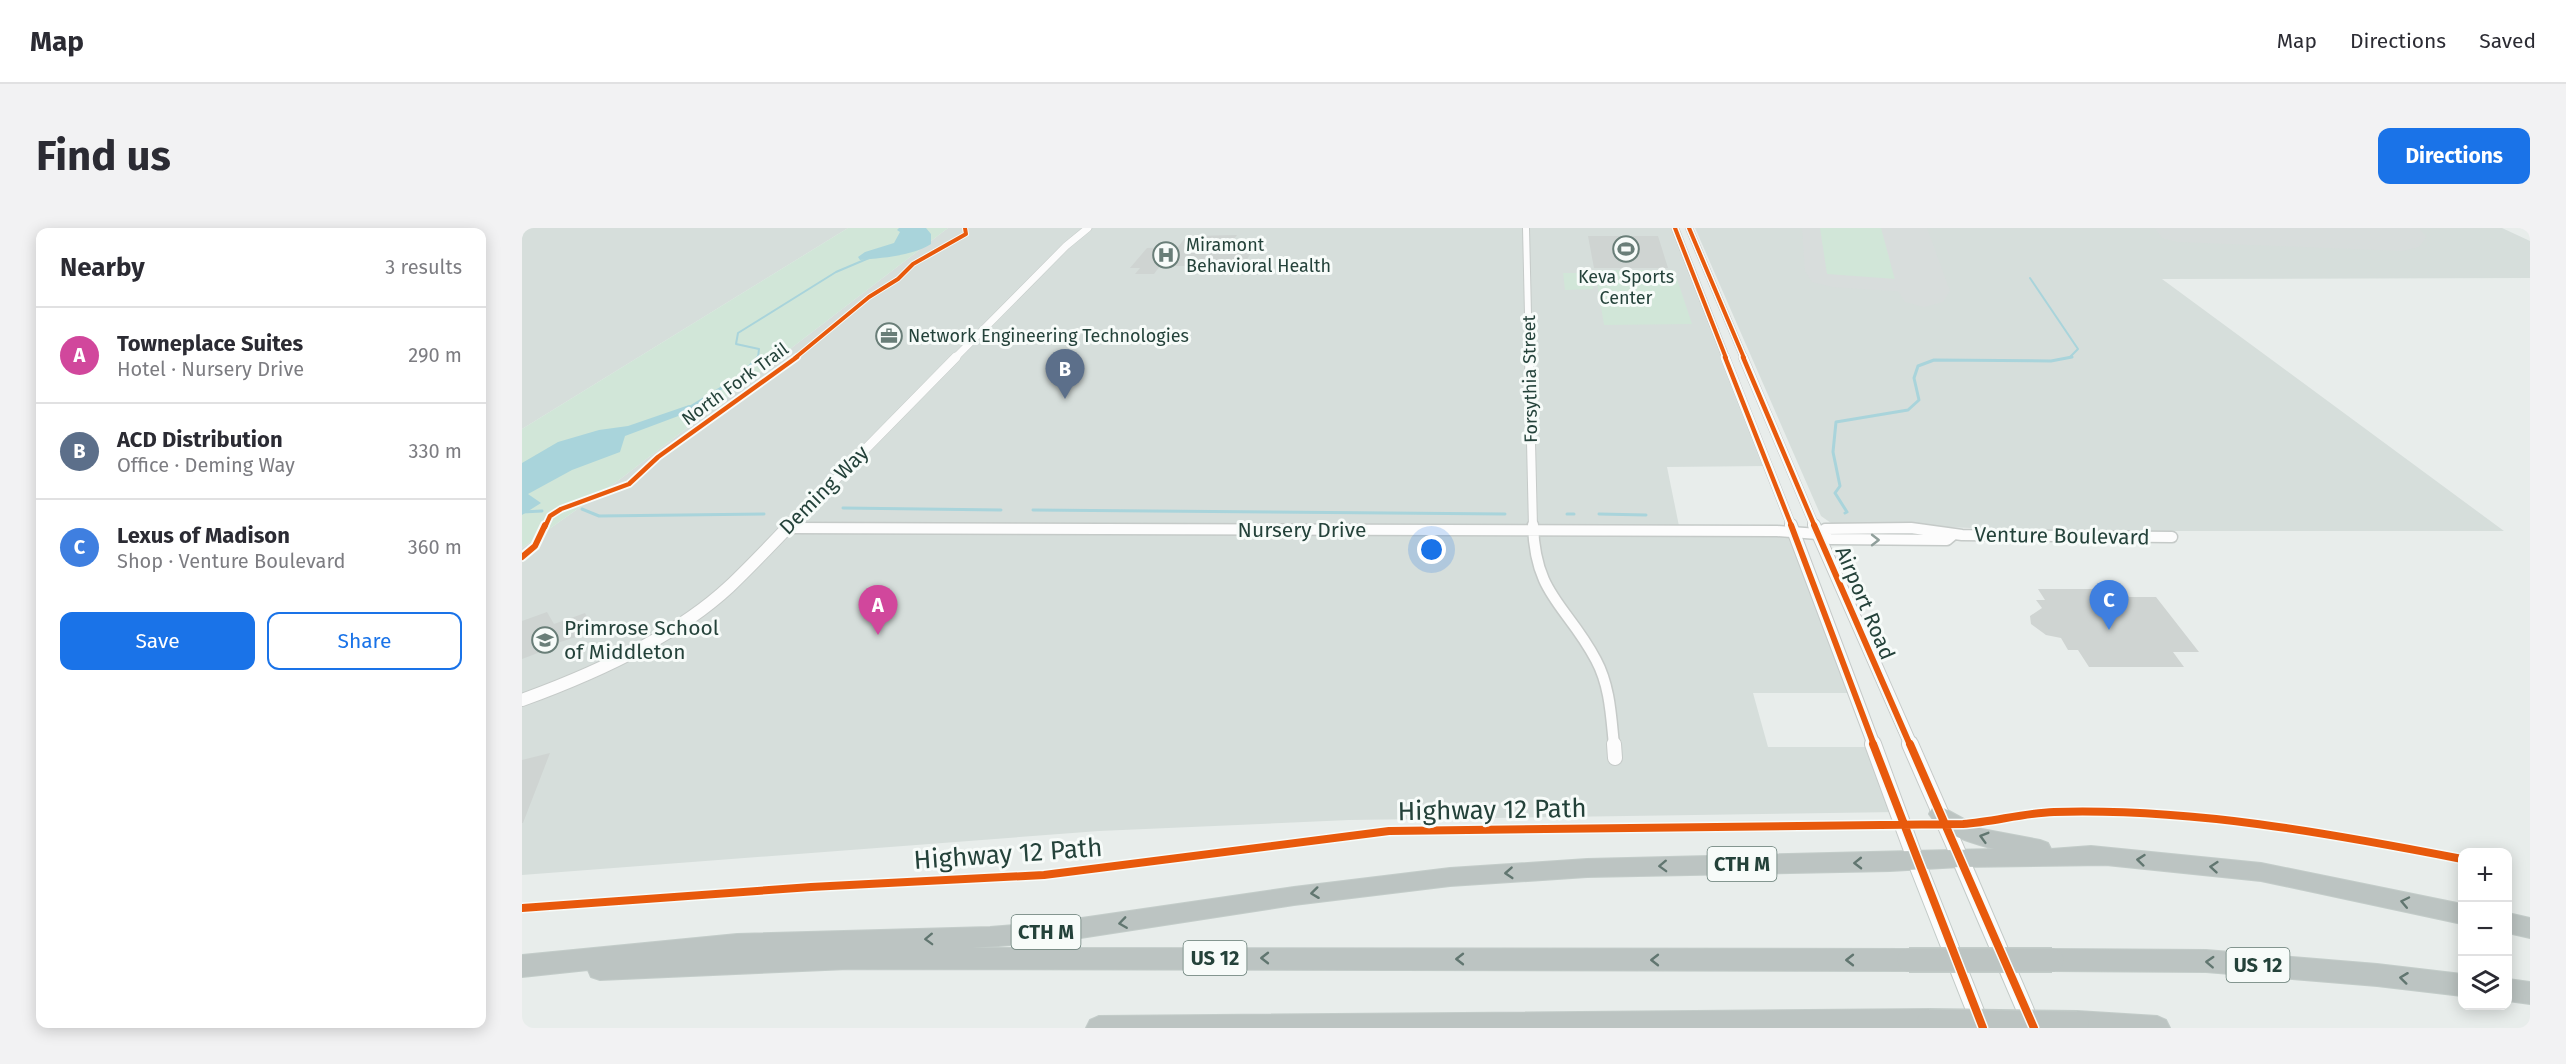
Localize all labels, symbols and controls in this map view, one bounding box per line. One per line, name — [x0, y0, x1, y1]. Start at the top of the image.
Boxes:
text: Map — [30, 25, 84, 58]
text: Map — [2277, 28, 2317, 54]
text: Directions — [2350, 28, 2446, 54]
text: Saved — [2479, 28, 2536, 54]
button: Directions — [2378, 128, 2530, 184]
text: Find us — [36, 131, 171, 181]
place label: Miramont Behavioral Health — [1186, 234, 1331, 277]
sports icon: Keva Sports Center — [1611, 234, 1641, 264]
hospital icon: Miramont Behavioral Health — [1151, 240, 1181, 270]
text: Nearby — [60, 252, 145, 283]
text: 3 results — [385, 255, 462, 279]
place label: Keva Sports Center — [1578, 266, 1674, 309]
street label: Forsythia Street — [1518, 314, 1542, 443]
office icon: Network Engineering Technologies — [874, 321, 904, 351]
place label: Network Engineering Technologies — [908, 325, 1189, 347]
text: Towneplace Suites — [117, 330, 303, 357]
street label: North Fork Trail — [677, 338, 793, 430]
text: A — [74, 343, 85, 367]
text: 290 m — [408, 343, 462, 367]
pin: B — [1046, 350, 1084, 399]
text: Hotel · Nursery Drive — [117, 357, 304, 381]
text: ACD Distribution — [117, 426, 283, 453]
text: B — [73, 439, 86, 463]
text: 330 m — [408, 439, 462, 463]
street label: Deming Way — [774, 439, 875, 540]
text: Office · Deming Way — [117, 453, 295, 477]
street label: Nursery Drive — [1238, 517, 1366, 543]
street label: Venture Boulevard — [1974, 521, 2150, 551]
text: Lexus of Madison — [117, 522, 290, 549]
one-way arrow — [1871, 534, 1880, 546]
text: C — [74, 535, 85, 559]
text: 360 m — [408, 535, 462, 559]
your location — [1417, 535, 1446, 564]
street label: Airport Road — [1829, 542, 1901, 664]
text: Shop · Venture Boulevard — [117, 549, 346, 573]
pin: C — [2090, 580, 2128, 630]
pin: A — [858, 586, 898, 635]
button: Save — [60, 612, 255, 670]
button: Share — [267, 612, 462, 670]
place label: Primrose School of Middleton — [564, 615, 719, 665]
school or university icon: Primrose School of Middleton — [530, 625, 560, 655]
street label: Highway 12 Path — [1397, 793, 1587, 827]
street label: Highway 12 Path — [913, 832, 1103, 876]
one-way arrow — [1979, 832, 1990, 844]
road number: CTH M — [1708, 847, 1776, 881]
map controls — [2458, 848, 2512, 1010]
button: + — [2458, 848, 2512, 902]
one-way arrow — [2137, 854, 2146, 867]
one-way arrow — [1853, 856, 1862, 869]
one-way arrow — [1659, 860, 1668, 872]
one-way arrow — [2209, 861, 2218, 874]
one-way arrow — [1505, 866, 1514, 879]
one-way arrow — [1311, 886, 1320, 899]
one-way arrow — [2401, 896, 2411, 909]
button: − — [2458, 902, 2512, 956]
road number: CTH M — [1012, 915, 1080, 949]
one-way arrow — [1118, 917, 1127, 929]
one-way arrow — [924, 933, 933, 945]
road number: US 12 — [1184, 941, 1246, 975]
road number: US 12 — [2226, 948, 2290, 982]
one-way arrow — [1261, 952, 1270, 964]
one-way arrow — [1456, 953, 1465, 965]
one-way arrow — [1651, 954, 1660, 966]
one-way arrow — [1846, 954, 1855, 966]
one-way arrow — [2206, 956, 2215, 969]
button: layers — [2458, 956, 2512, 1010]
one-way arrow — [2400, 972, 2409, 985]

